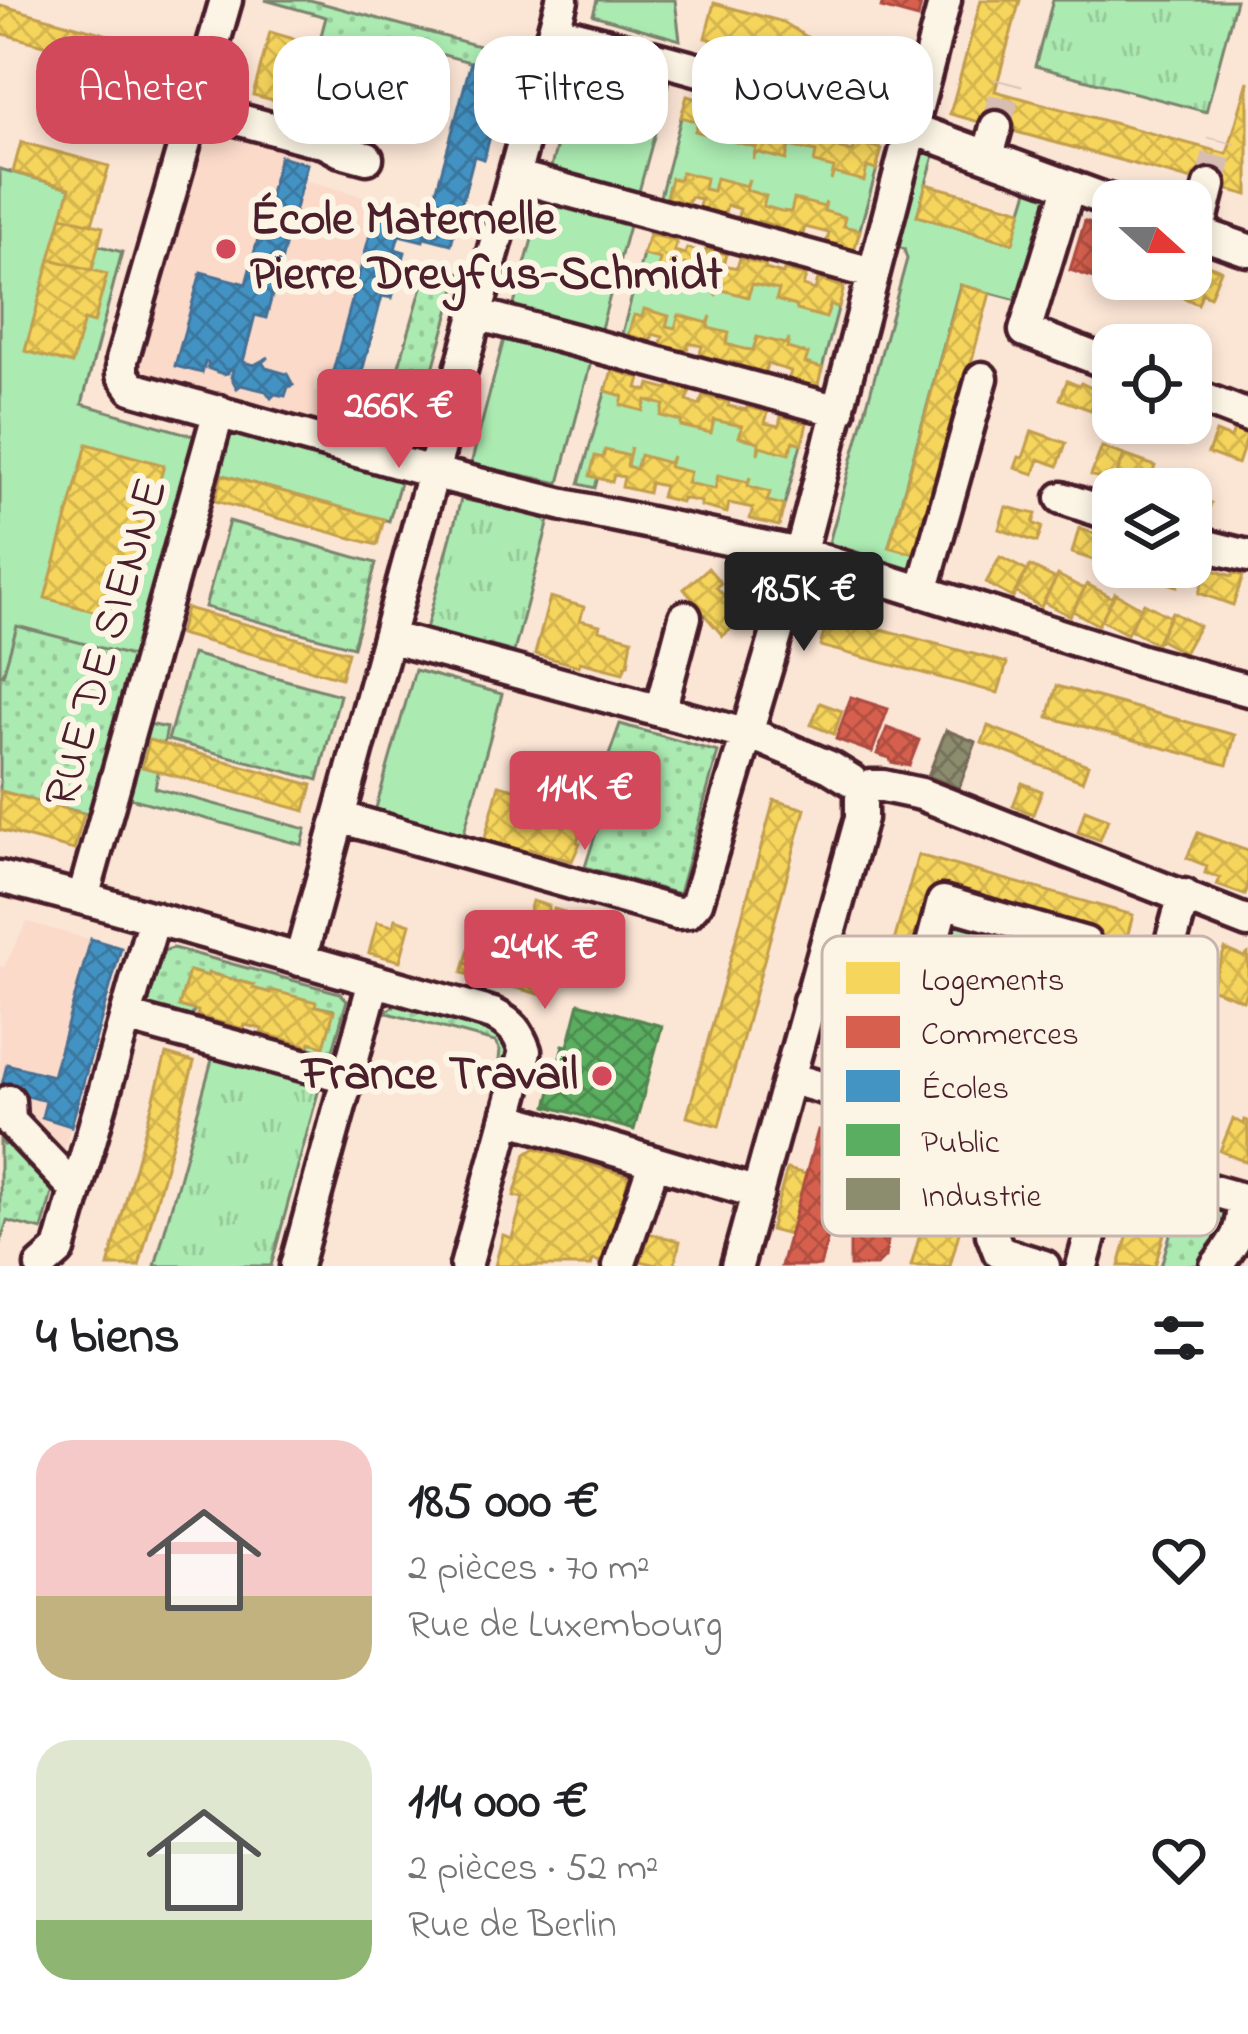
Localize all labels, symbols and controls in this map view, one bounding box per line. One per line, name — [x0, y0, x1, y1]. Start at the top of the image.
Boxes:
chip: Acheter — [36, 36, 249, 144]
chip: Louer — [273, 36, 450, 144]
chip: Filtres — [474, 36, 668, 144]
chip: Nouveau — [692, 36, 933, 144]
north arrow — [1092, 180, 1212, 300]
map controls — [1092, 180, 1212, 588]
place label: École Maternelle Pierre Dreyfus-Schmidt — [250, 186, 723, 311]
marker: École Maternelle Pierre Dreyfus-Schmidt — [213, 236, 239, 262]
button: locate — [1092, 324, 1212, 444]
pin: 266K € — [301, 369, 497, 471]
text: 266K € — [344, 379, 454, 436]
button: layers — [1092, 468, 1212, 588]
street label: RUE DE SIENNE — [28, 470, 188, 816]
pin: 185K € — [706, 552, 902, 654]
text: 185K € — [751, 562, 857, 619]
pin: 114K € — [487, 751, 683, 853]
text: 114K € — [537, 761, 633, 818]
pin: 244K € — [447, 910, 643, 1012]
text: 244K € — [491, 920, 599, 977]
legend — [822, 936, 1218, 1236]
text: Logements — [921, 958, 1065, 1006]
text: Commerces — [921, 1012, 1079, 1060]
place label: France Travail — [300, 1041, 578, 1111]
marker: France Travail — [589, 1063, 615, 1089]
text: Écoles — [921, 1066, 1009, 1114]
text: Public — [921, 1120, 1000, 1168]
text: Industrie — [921, 1174, 1041, 1222]
text: 4 biens — [36, 1301, 180, 1376]
icon: filters — [1146, 1305, 1212, 1371]
text: 185 000 € — [408, 1466, 600, 1541]
icon: home — [132, 1488, 276, 1632]
icon: heart — [1146, 1527, 1212, 1593]
text: 2 pièces · 70 m² — [408, 1541, 650, 1598]
text: Rue de Luxembourg — [408, 1598, 723, 1655]
text: 114 000 € — [408, 1766, 589, 1841]
icon: home — [132, 1788, 276, 1932]
icon: heart — [1146, 1827, 1212, 1893]
text: 2 pièces · 52 m² — [408, 1841, 659, 1898]
text: Rue de Berlin — [408, 1898, 617, 1955]

